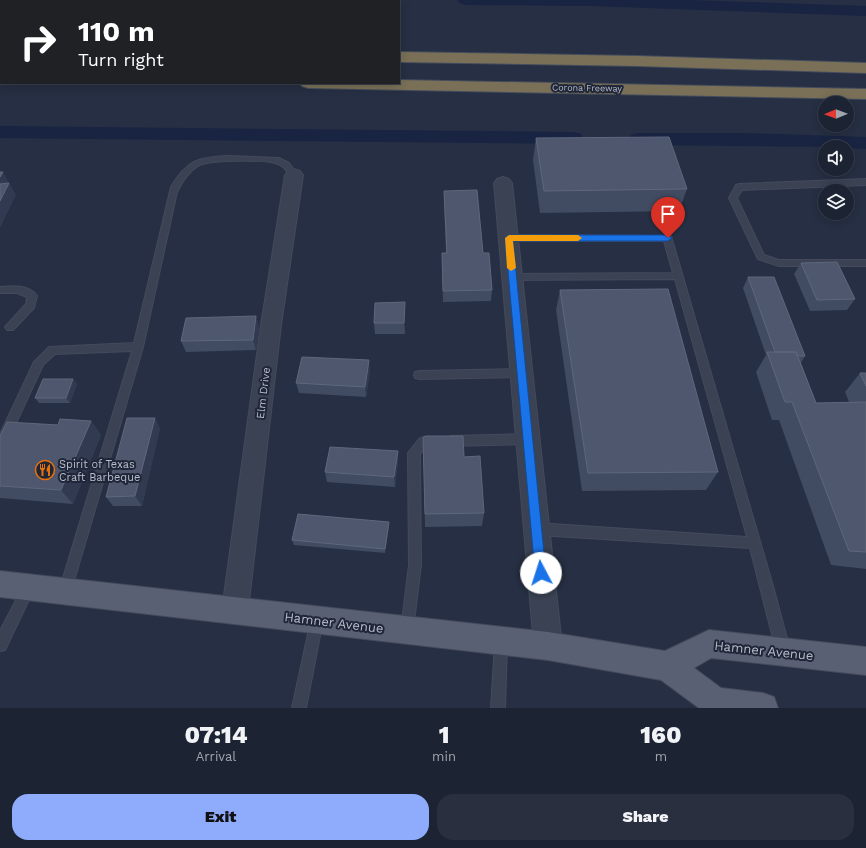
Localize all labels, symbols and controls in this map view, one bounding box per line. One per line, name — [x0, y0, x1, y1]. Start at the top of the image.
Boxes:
text: 110 m — [78, 15, 155, 48]
icon: right — [12, 16, 64, 68]
text: Turn right — [78, 49, 164, 70]
street label: Corona Freeway — [552, 82, 622, 94]
north arrow — [818, 96, 854, 132]
map controls — [818, 96, 854, 220]
button: sound — [818, 140, 854, 176]
button: layers — [818, 184, 854, 220]
pin — [651, 197, 685, 238]
icon: arrive — [657, 203, 679, 225]
street label: Elm Drive — [254, 366, 273, 420]
place label: Spirit of Texas Craft Barbeque — [59, 458, 140, 484]
restaurant icon: Spirit of Texas Craft Barbeque — [34, 459, 56, 481]
position arrow — [520, 552, 562, 594]
street label: Hamner Avenue — [284, 609, 384, 636]
street label: Hamner Avenue — [714, 638, 814, 663]
text: 07:14 — [184, 721, 248, 749]
text: 1 — [439, 721, 449, 749]
text: 160 — [640, 721, 682, 749]
text: Arrival — [196, 749, 236, 764]
text: min — [432, 749, 456, 764]
text: m — [655, 749, 667, 764]
button: Exit — [12, 794, 429, 840]
button: Share — [437, 794, 854, 840]

